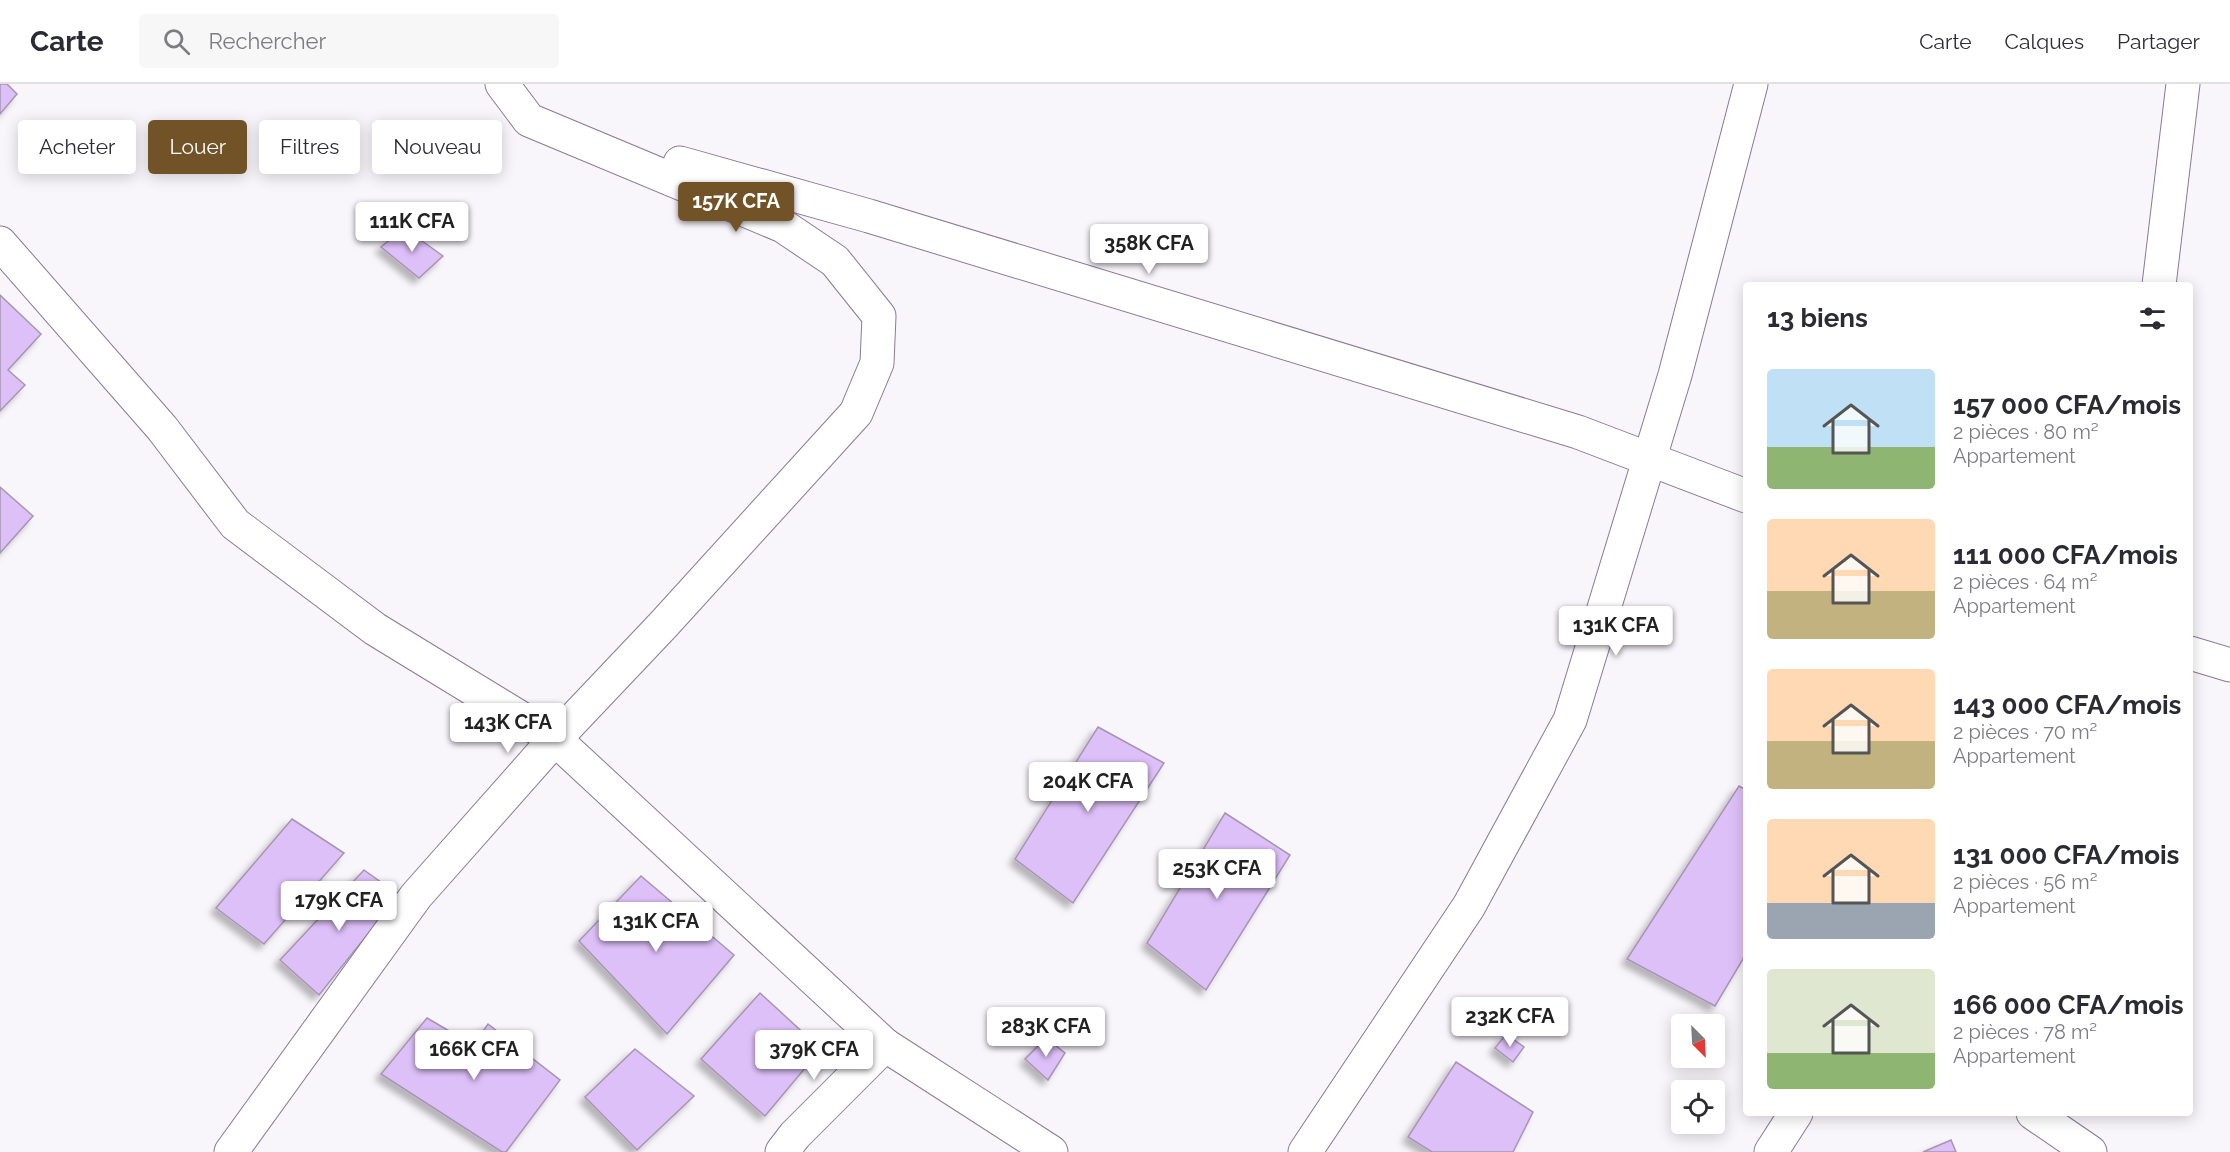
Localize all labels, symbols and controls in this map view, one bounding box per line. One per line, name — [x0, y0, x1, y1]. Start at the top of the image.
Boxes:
search box — [139, 14, 559, 68]
text: Carte — [30, 25, 103, 58]
icon: search — [160, 25, 193, 58]
text: Rechercher — [208, 28, 326, 54]
text: Carte — [1919, 29, 1972, 54]
text: Calques — [2005, 29, 2084, 54]
text: Partager — [2117, 29, 2200, 54]
chip: Acheter — [18, 120, 136, 174]
chip: Louer — [148, 120, 247, 174]
chip: Filtres — [259, 120, 360, 174]
chip: Nouveau — [372, 120, 502, 174]
pin: 157K CFA — [674, 182, 798, 233]
text: 157K CFA — [692, 189, 780, 213]
pin: 111K CFA — [350, 202, 474, 253]
text: 111K CFA — [369, 209, 455, 233]
pin: 358K CFA — [1087, 224, 1211, 275]
text: 358K CFA — [1104, 231, 1194, 255]
icon: filters — [2136, 302, 2169, 335]
text: 13 biens — [1767, 303, 1868, 333]
text: 157 000 CFA/mois — [1953, 390, 2181, 420]
icon: home — [1815, 393, 1887, 465]
text: 2 pièces · 80 m² — [1953, 420, 2099, 444]
text: Appartement — [1953, 444, 2076, 468]
text: 111 000 CFA/mois — [1953, 540, 2178, 570]
icon: home — [1815, 543, 1887, 615]
text: 2 pièces · 64 m² — [1953, 570, 2097, 594]
text: Appartement — [1953, 594, 2076, 618]
pin: 131K CFA — [1554, 606, 1678, 657]
text: 131K CFA — [1573, 613, 1659, 637]
text: 143 000 CFA/mois — [1953, 690, 2181, 720]
icon: home — [1815, 693, 1887, 765]
pin: 143K CFA — [446, 703, 570, 754]
text: 143K CFA — [464, 710, 552, 734]
text: 2 pièces · 70 m² — [1953, 720, 2097, 744]
text: Appartement — [1953, 744, 2076, 768]
pin: 204K CFA — [1026, 762, 1150, 813]
text: 204K CFA — [1043, 769, 1133, 793]
text: 131 000 CFA/mois — [1953, 840, 2179, 870]
icon: home — [1815, 843, 1887, 915]
pin: 253K CFA — [1155, 849, 1279, 900]
text: 253K CFA — [1172, 856, 1262, 880]
text: 2 pièces · 56 m² — [1953, 870, 2097, 894]
pin: 179K CFA — [277, 881, 401, 932]
text: 179K CFA — [295, 888, 383, 912]
text: Appartement — [1953, 894, 2076, 918]
pin: 131K CFA — [594, 902, 718, 953]
text: 131K CFA — [613, 909, 699, 933]
text: 166 000 CFA/mois — [1953, 990, 2184, 1020]
icon: home — [1815, 993, 1887, 1065]
pin: 232K CFA — [1448, 997, 1572, 1048]
text: 232K CFA — [1465, 1004, 1555, 1028]
pin: 283K CFA — [984, 1007, 1108, 1058]
text: 283K CFA — [1001, 1014, 1091, 1038]
north arrow — [1671, 1014, 1725, 1068]
map controls — [1671, 1014, 1725, 1134]
text: 2 pièces · 78 m² — [1953, 1020, 2097, 1044]
pin: 166K CFA — [412, 1030, 536, 1081]
pin: 379K CFA — [752, 1030, 876, 1081]
text: 166K CFA — [429, 1037, 519, 1061]
text: 379K CFA — [769, 1037, 859, 1061]
text: Appartement — [1953, 1044, 2076, 1068]
button: locate — [1671, 1080, 1725, 1134]

